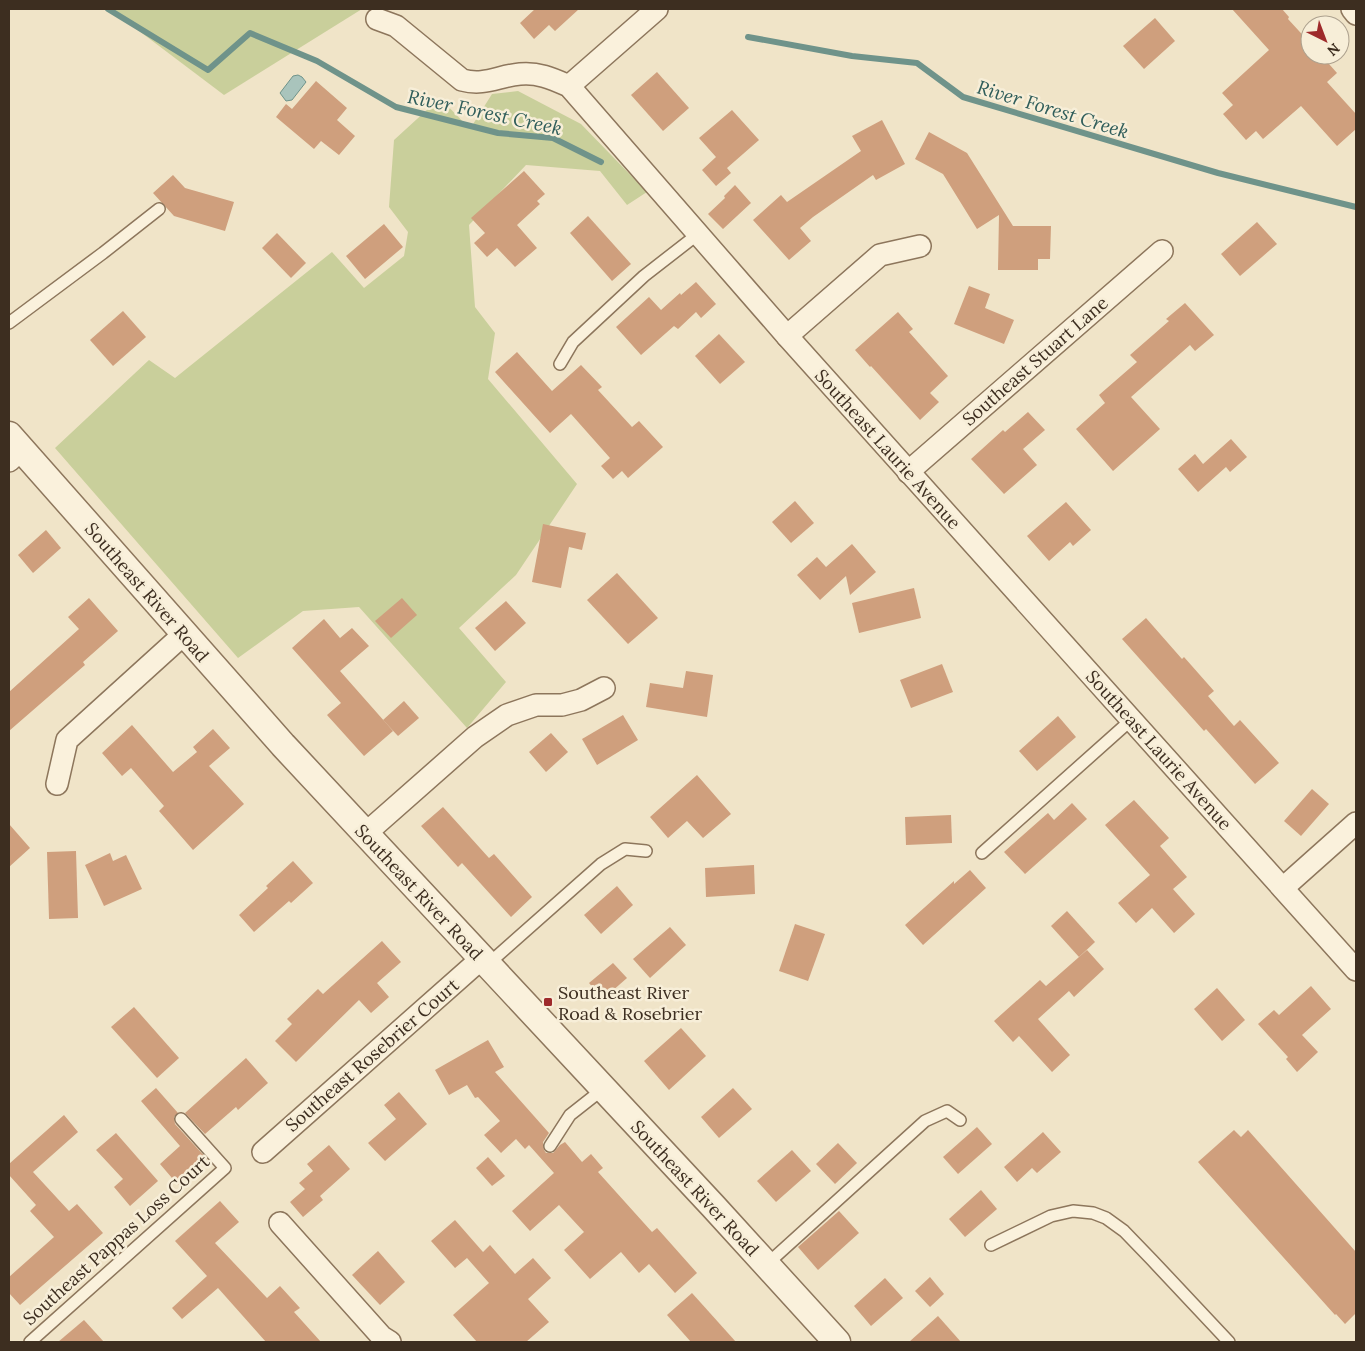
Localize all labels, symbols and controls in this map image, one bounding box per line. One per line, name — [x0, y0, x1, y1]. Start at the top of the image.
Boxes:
north arrow — [1300, 15, 1350, 65]
text: N — [1324, 39, 1344, 60]
water label: River Forest Creek — [974, 75, 1132, 144]
water label: River Forest Creek — [406, 84, 565, 140]
street label: Southeast Stuart Lane — [957, 291, 1113, 431]
street label: Southeast Laurie Avenue — [810, 364, 966, 534]
street label: Southeast River Road — [80, 517, 214, 667]
street label: Southeast Laurie Avenue — [1081, 665, 1237, 835]
street label: Southeast River Road — [350, 819, 488, 965]
street label: Southeast Rosebrier Court — [281, 973, 463, 1137]
place label: Southeast River Road & Rosebrier — [558, 981, 703, 1025]
marker: Southeast River Road & Rosebrier — [542, 996, 554, 1008]
street label: Southeast River Road — [626, 1115, 764, 1261]
street label: Southeast Pappas Loss Court — [18, 1150, 214, 1330]

